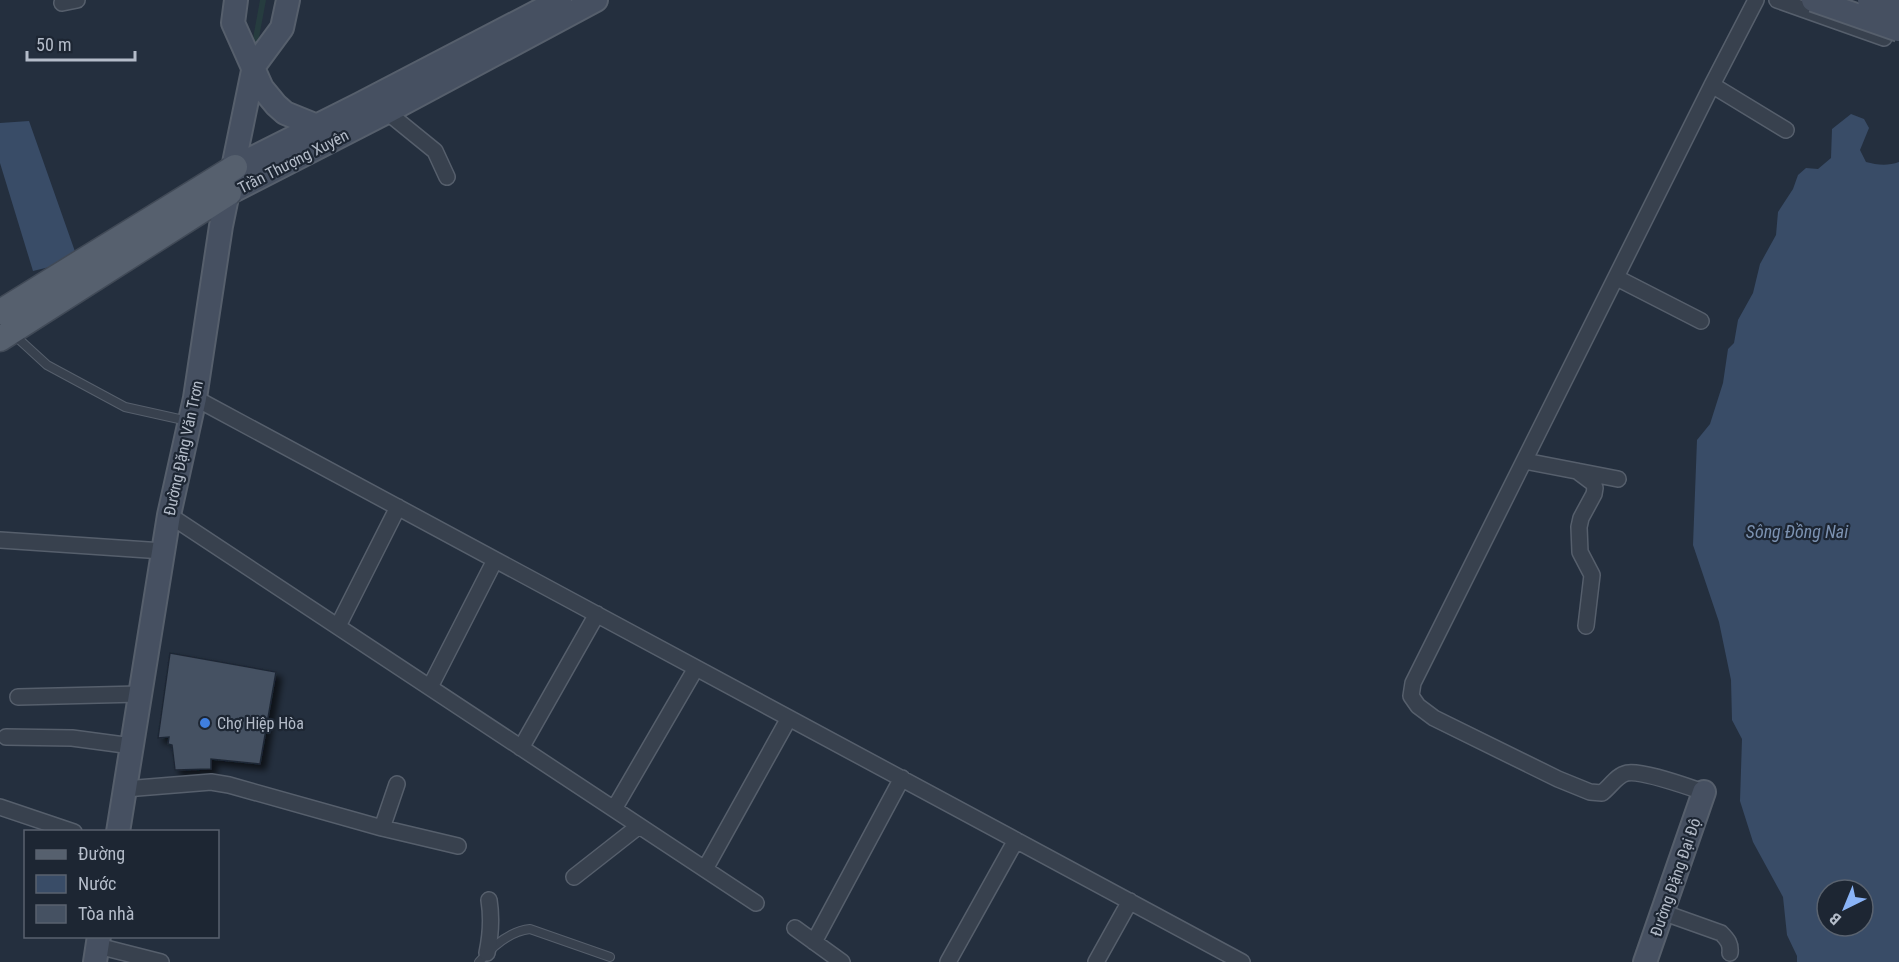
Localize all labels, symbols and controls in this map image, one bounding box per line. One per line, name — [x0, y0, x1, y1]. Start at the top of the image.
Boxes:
scale bar — [27, 24, 135, 62]
text: 50 m — [36, 34, 71, 55]
street label: Trần Thượng Xuyên — [235, 125, 352, 197]
street label: Đường Đặng Văn Trơn — [160, 379, 207, 517]
water label: Sông Đồng Nai — [1746, 521, 1849, 542]
place label: Chợ Hiệp Hòa — [217, 714, 304, 733]
marker: Chợ Hiệp Hòa — [198, 716, 212, 730]
street label: Đường Đặng Đại Độ — [1646, 816, 1705, 939]
legend — [24, 830, 219, 938]
text: Đường — [78, 843, 125, 864]
text: Nước — [78, 873, 116, 894]
north arrow — [1815, 878, 1875, 938]
text: Tòa nhà — [78, 903, 134, 924]
text: B — [1825, 909, 1845, 929]

